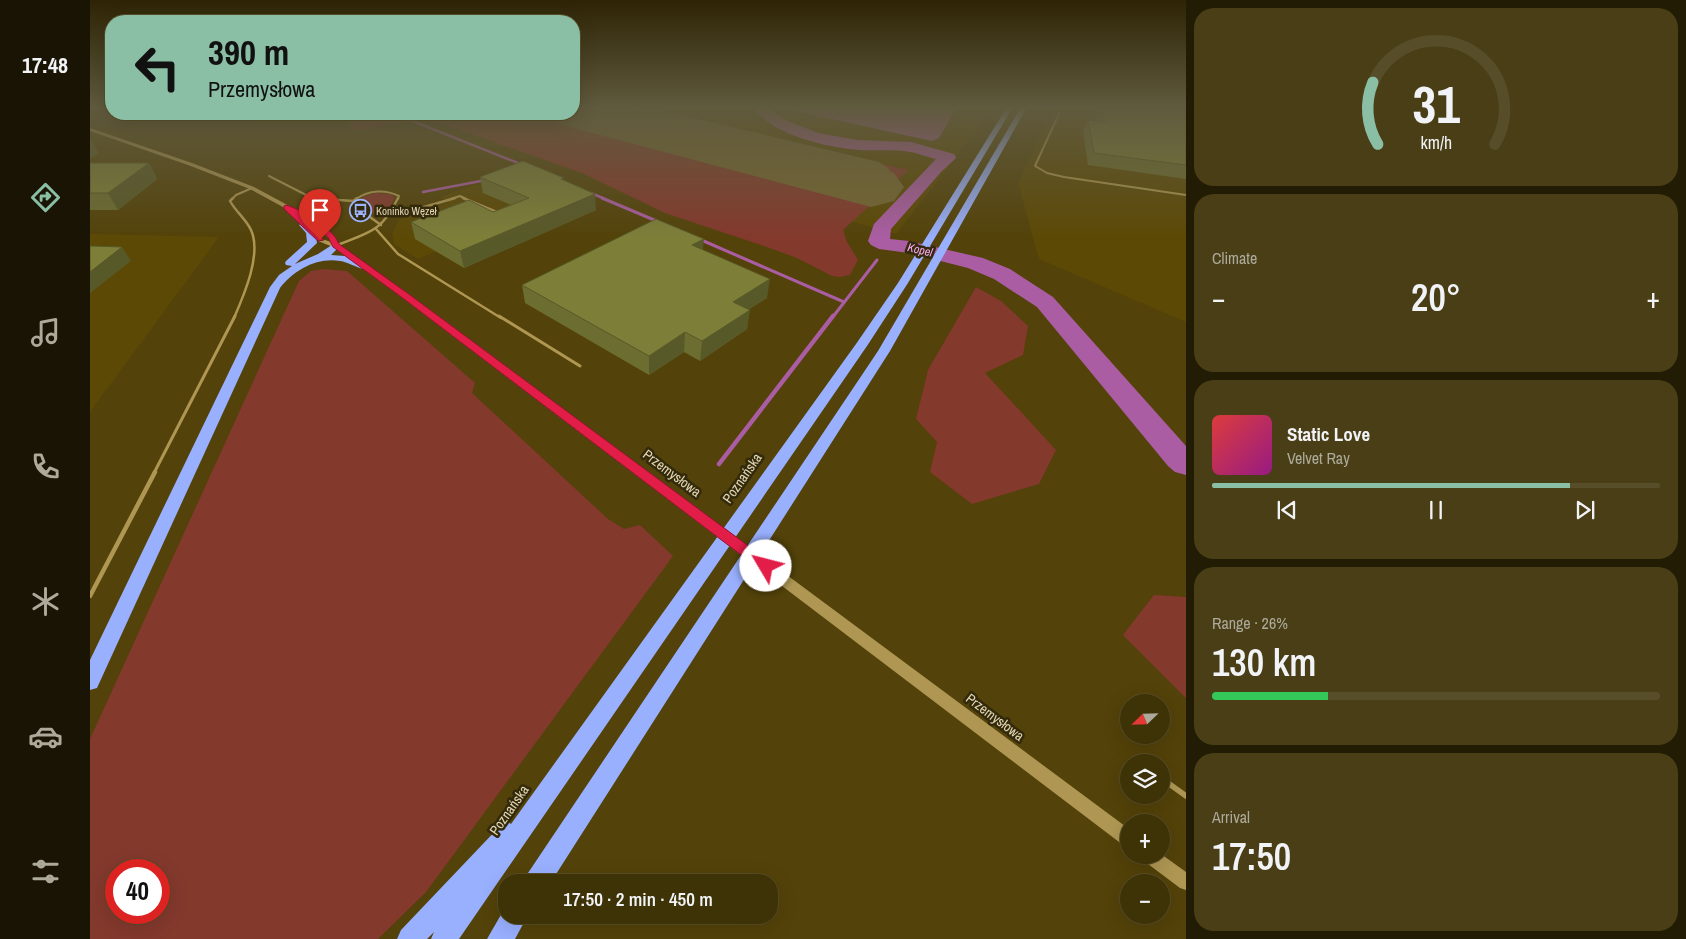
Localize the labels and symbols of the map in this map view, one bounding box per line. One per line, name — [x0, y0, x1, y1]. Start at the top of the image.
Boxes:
pin — [299, 189, 341, 240]
bus stop icon: Koninko Węzeł — [348, 199, 372, 223]
place label: Koninko Węzeł — [376, 204, 438, 218]
water label: Kopel — [906, 239, 935, 261]
street label: Przemysłowa — [639, 445, 705, 501]
street label: Poznańska — [718, 449, 766, 506]
position arrow — [739, 539, 791, 591]
street label: Przemysłowa — [962, 689, 1028, 745]
north arrow — [1120, 694, 1170, 744]
street label: Poznańska — [485, 781, 533, 838]
speed limit sign: 40 — [105, 859, 170, 924]

